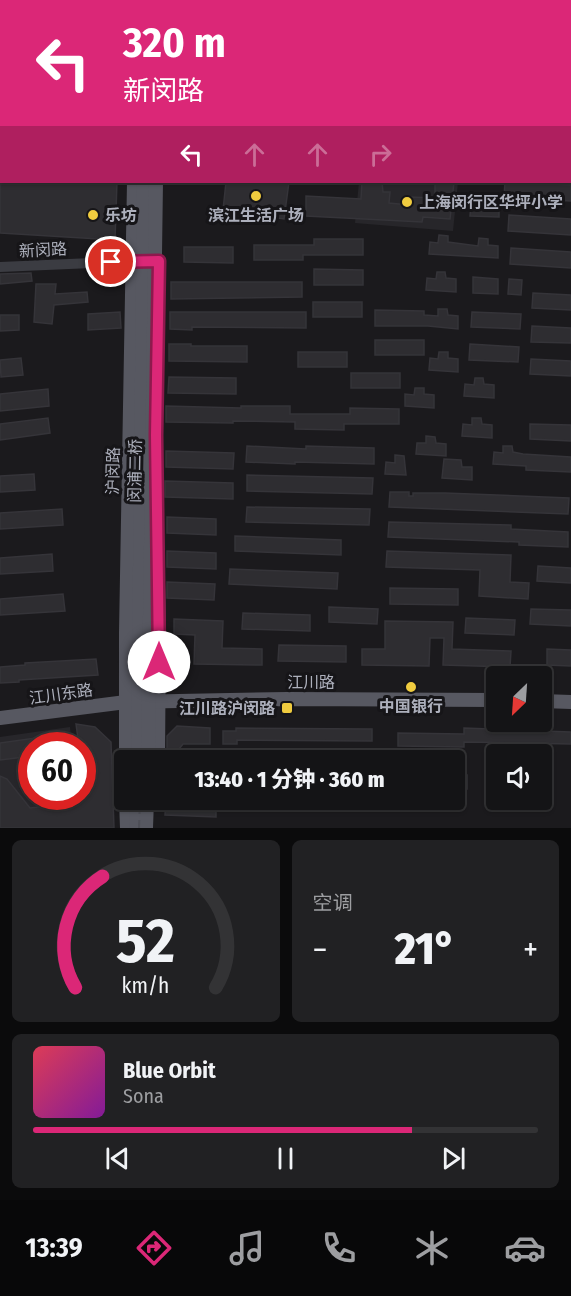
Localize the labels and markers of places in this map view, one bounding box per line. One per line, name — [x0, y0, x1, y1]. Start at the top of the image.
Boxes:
marker: 滨江生活广场 — [249, 189, 263, 203]
place label: 上海闵行区华坪小学 — [419, 193, 563, 212]
marker: 上海闵行区华坪小学 — [400, 195, 414, 209]
place label: 乐坊 — [105, 206, 137, 225]
place label: 滨江生活广场 — [208, 206, 304, 225]
marker: 乐坊 — [86, 208, 100, 222]
pin — [85, 236, 136, 287]
marker: 中国银行 — [404, 680, 418, 694]
place label: 中国银行 — [379, 697, 443, 716]
place label: 江川路沪闵路 — [179, 699, 275, 718]
marker: 江川路沪闵路 — [280, 701, 294, 715]

